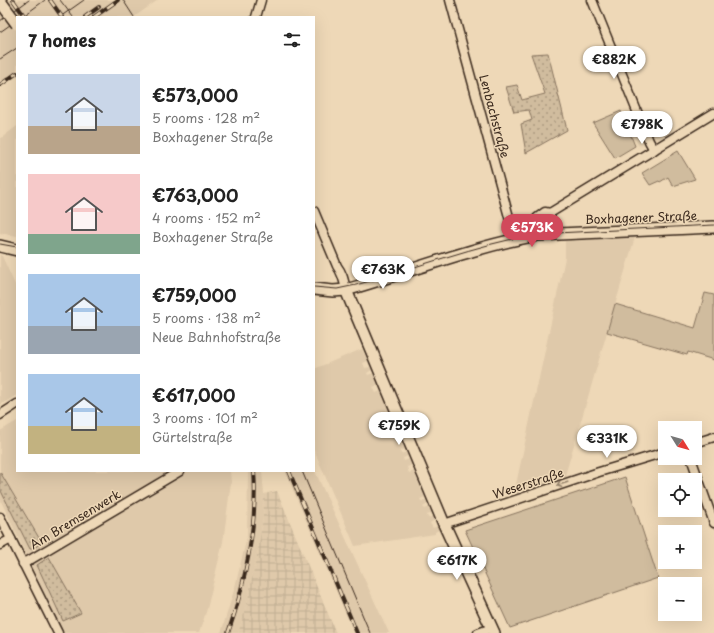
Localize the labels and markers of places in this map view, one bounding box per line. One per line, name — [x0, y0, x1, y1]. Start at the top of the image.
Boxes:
pin: €882K — [586, 46, 642, 80]
pin: €798K — [614, 111, 670, 145]
pin: €573K — [504, 214, 560, 248]
pin: €763K — [355, 256, 411, 290]
pin: €759K — [371, 412, 427, 446]
pin: €331K — [579, 425, 635, 459]
pin: €617K — [429, 547, 485, 581]

